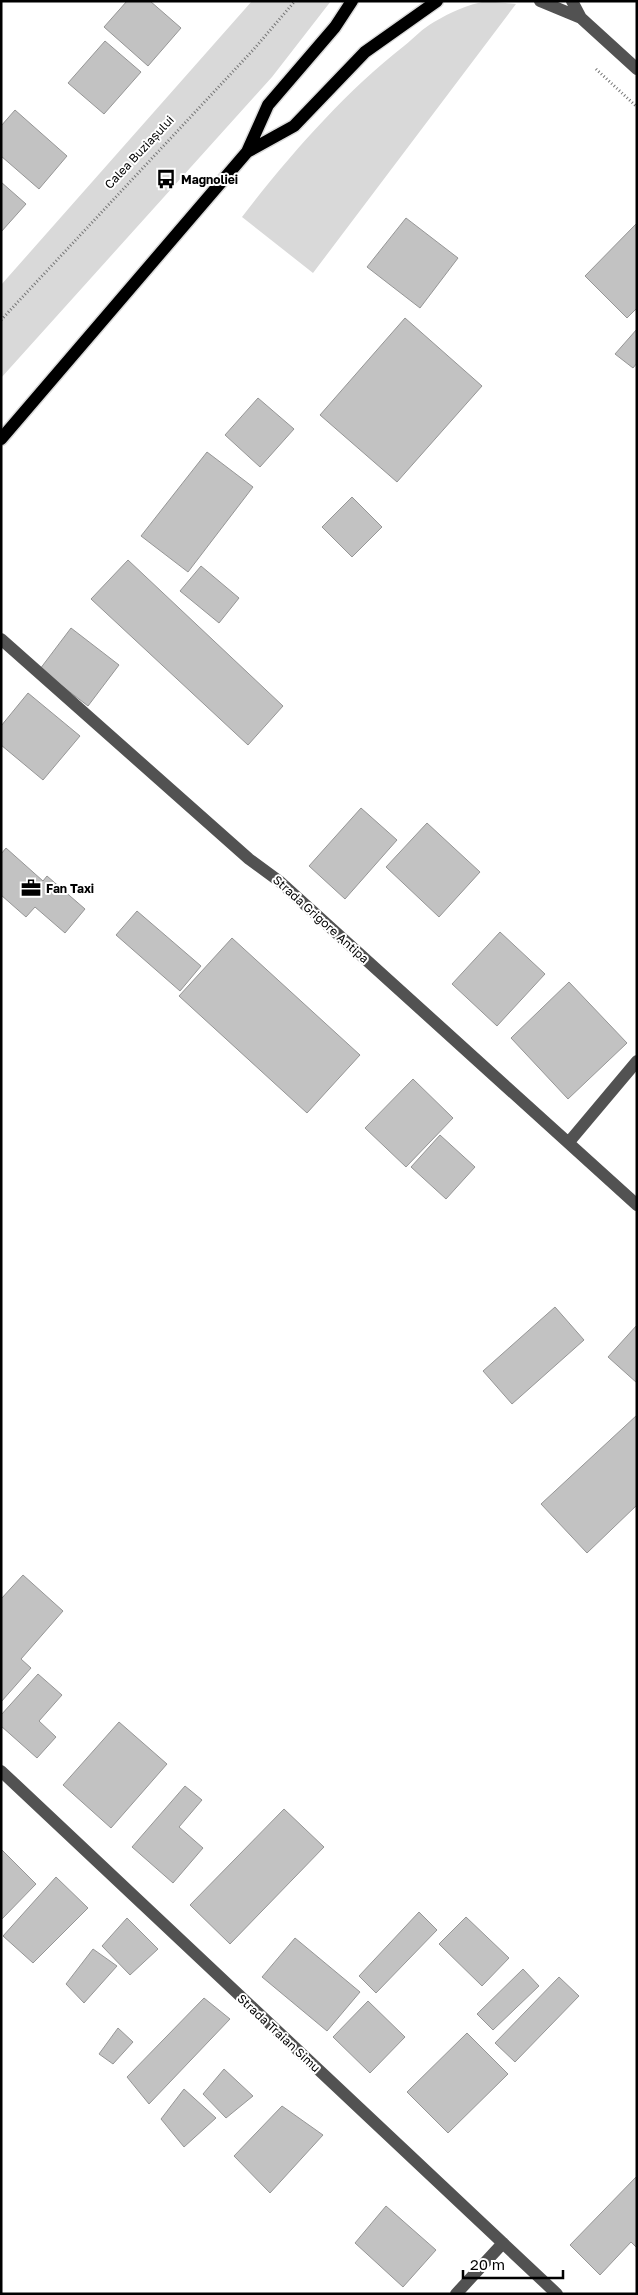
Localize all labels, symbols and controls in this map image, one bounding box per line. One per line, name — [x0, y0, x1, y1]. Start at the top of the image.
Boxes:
street label: Calea Buziașului — [101, 112, 177, 192]
bus stop icon: Magnoliei — [155, 168, 177, 190]
place label: Magnoliei — [181, 172, 238, 187]
street label: Strada Grigore Antipa — [270, 872, 372, 966]
office icon: Fan Taxi — [20, 877, 42, 899]
place label: Fan Taxi — [46, 881, 94, 896]
street label: Strada Traian Simu — [235, 1991, 323, 2075]
scale bar — [463, 2248, 563, 2280]
text: 20 m — [470, 2255, 505, 2273]

